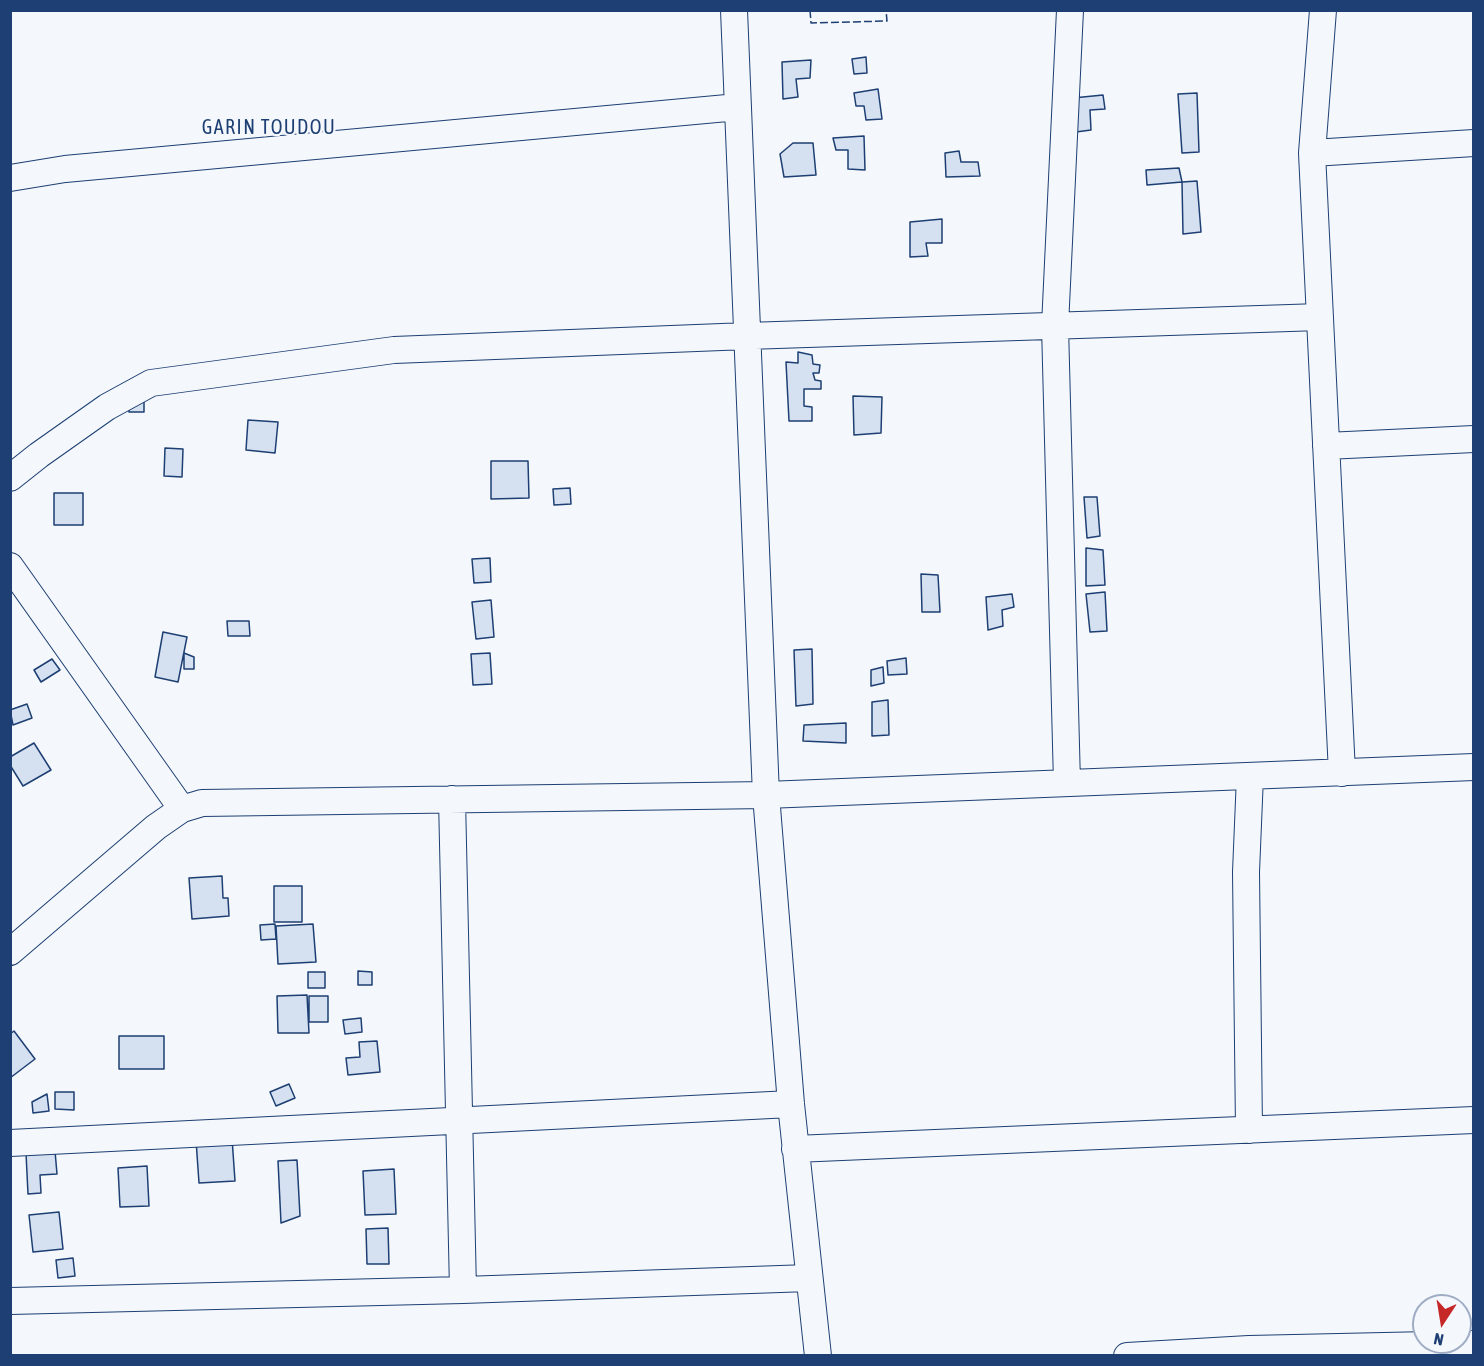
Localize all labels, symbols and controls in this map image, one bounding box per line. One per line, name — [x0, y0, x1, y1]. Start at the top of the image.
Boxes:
district label: GARIN TOUDOU — [202, 116, 336, 140]
north arrow — [1412, 1294, 1472, 1354]
text: N — [1432, 1330, 1445, 1349]

